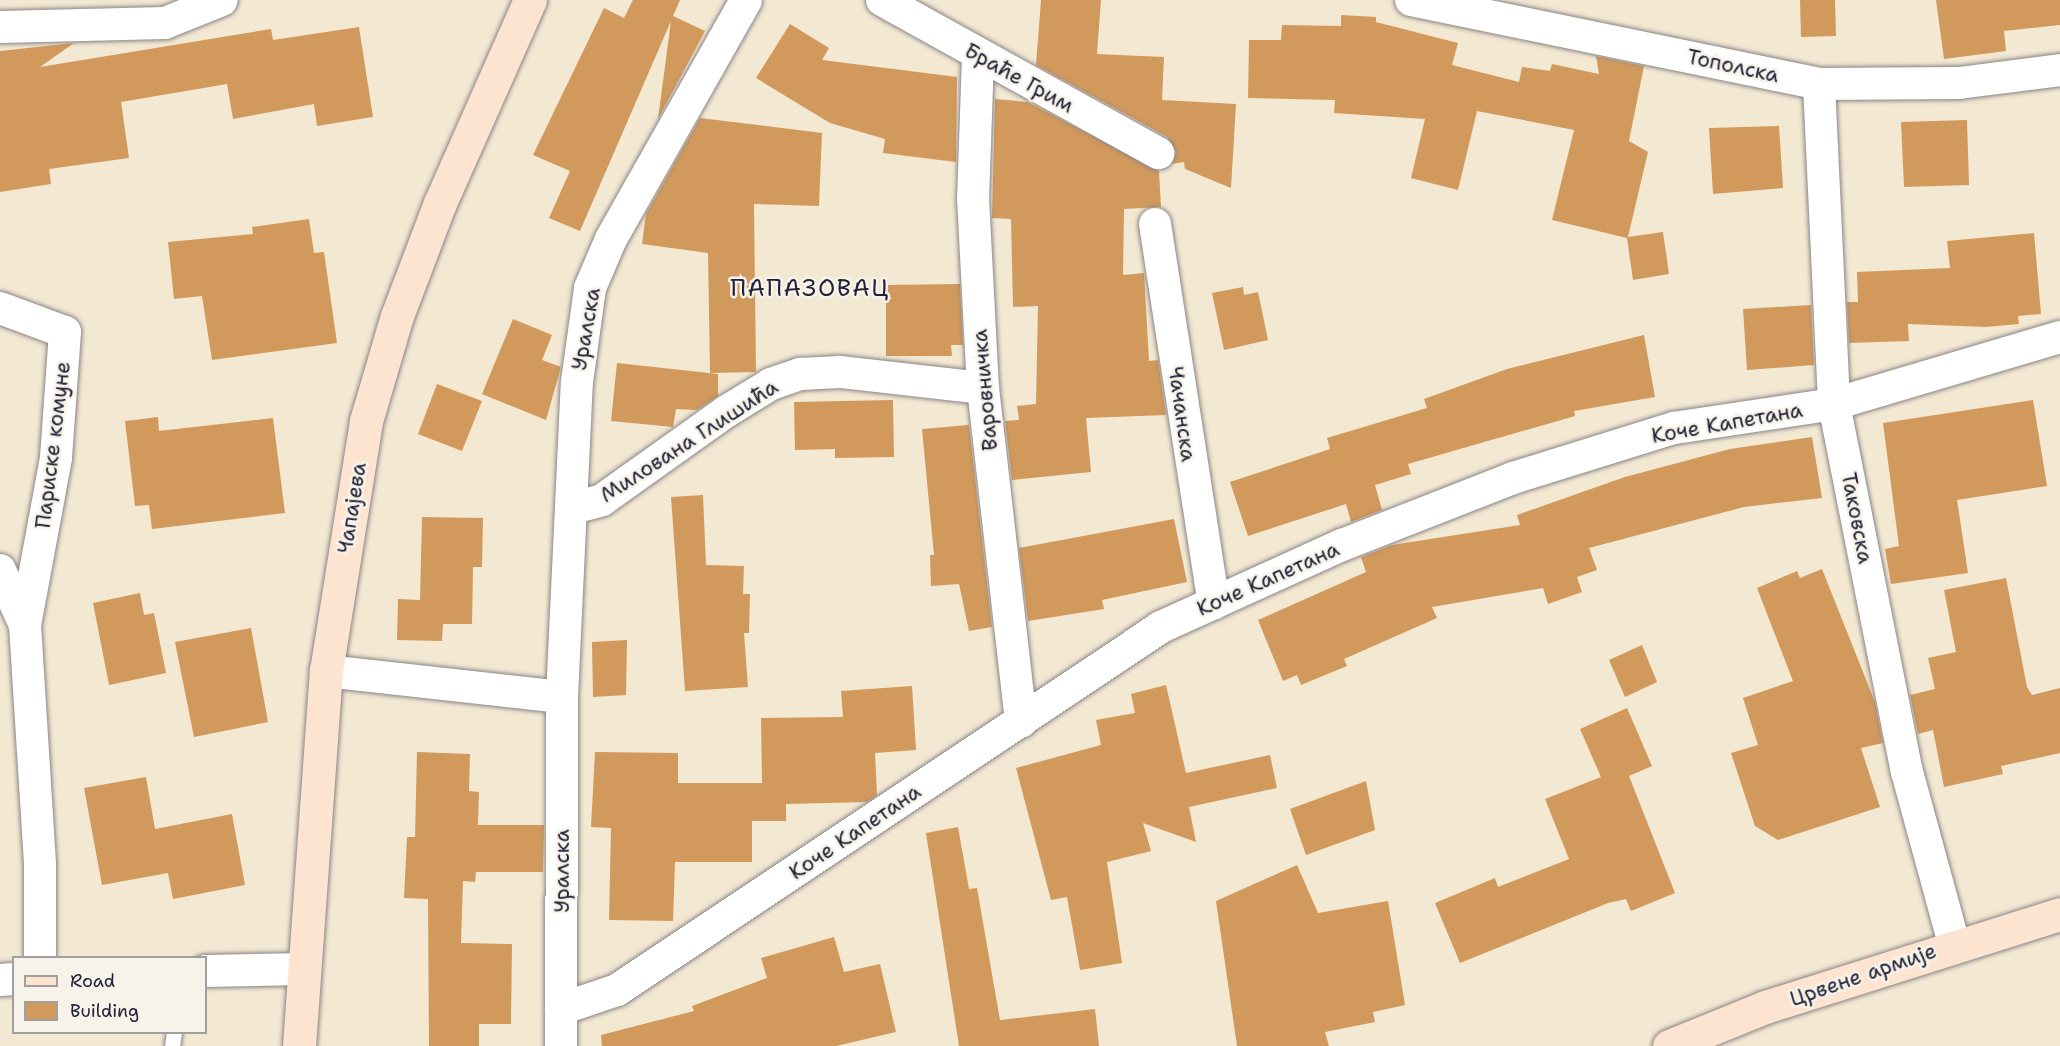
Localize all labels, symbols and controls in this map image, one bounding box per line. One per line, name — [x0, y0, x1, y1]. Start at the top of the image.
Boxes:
street label: Браће Грим — [960, 38, 1078, 118]
street label: Тополска — [1685, 44, 1781, 88]
district label: ПАПАЗОВАЦ — [730, 275, 890, 303]
street label: Уралска — [566, 286, 606, 372]
street label: Варовничка — [967, 328, 1003, 452]
street label: Париске комуне — [30, 360, 76, 530]
street label: Чачанска — [1163, 365, 1201, 463]
street label: Милована Глишића — [595, 374, 783, 508]
street label: Коче Капетана — [1649, 397, 1805, 449]
street label: Чапајева — [332, 461, 372, 555]
street label: Таковска — [1836, 470, 1878, 566]
street label: Коче Капетана — [1193, 536, 1343, 622]
street label: Коче Капетана — [784, 779, 926, 885]
street label: Уралска — [549, 829, 575, 913]
street label: Црвене армије — [1786, 938, 1940, 1012]
legend — [12, 956, 207, 1034]
text: Road — [70, 969, 115, 993]
text: Building — [70, 999, 139, 1023]

